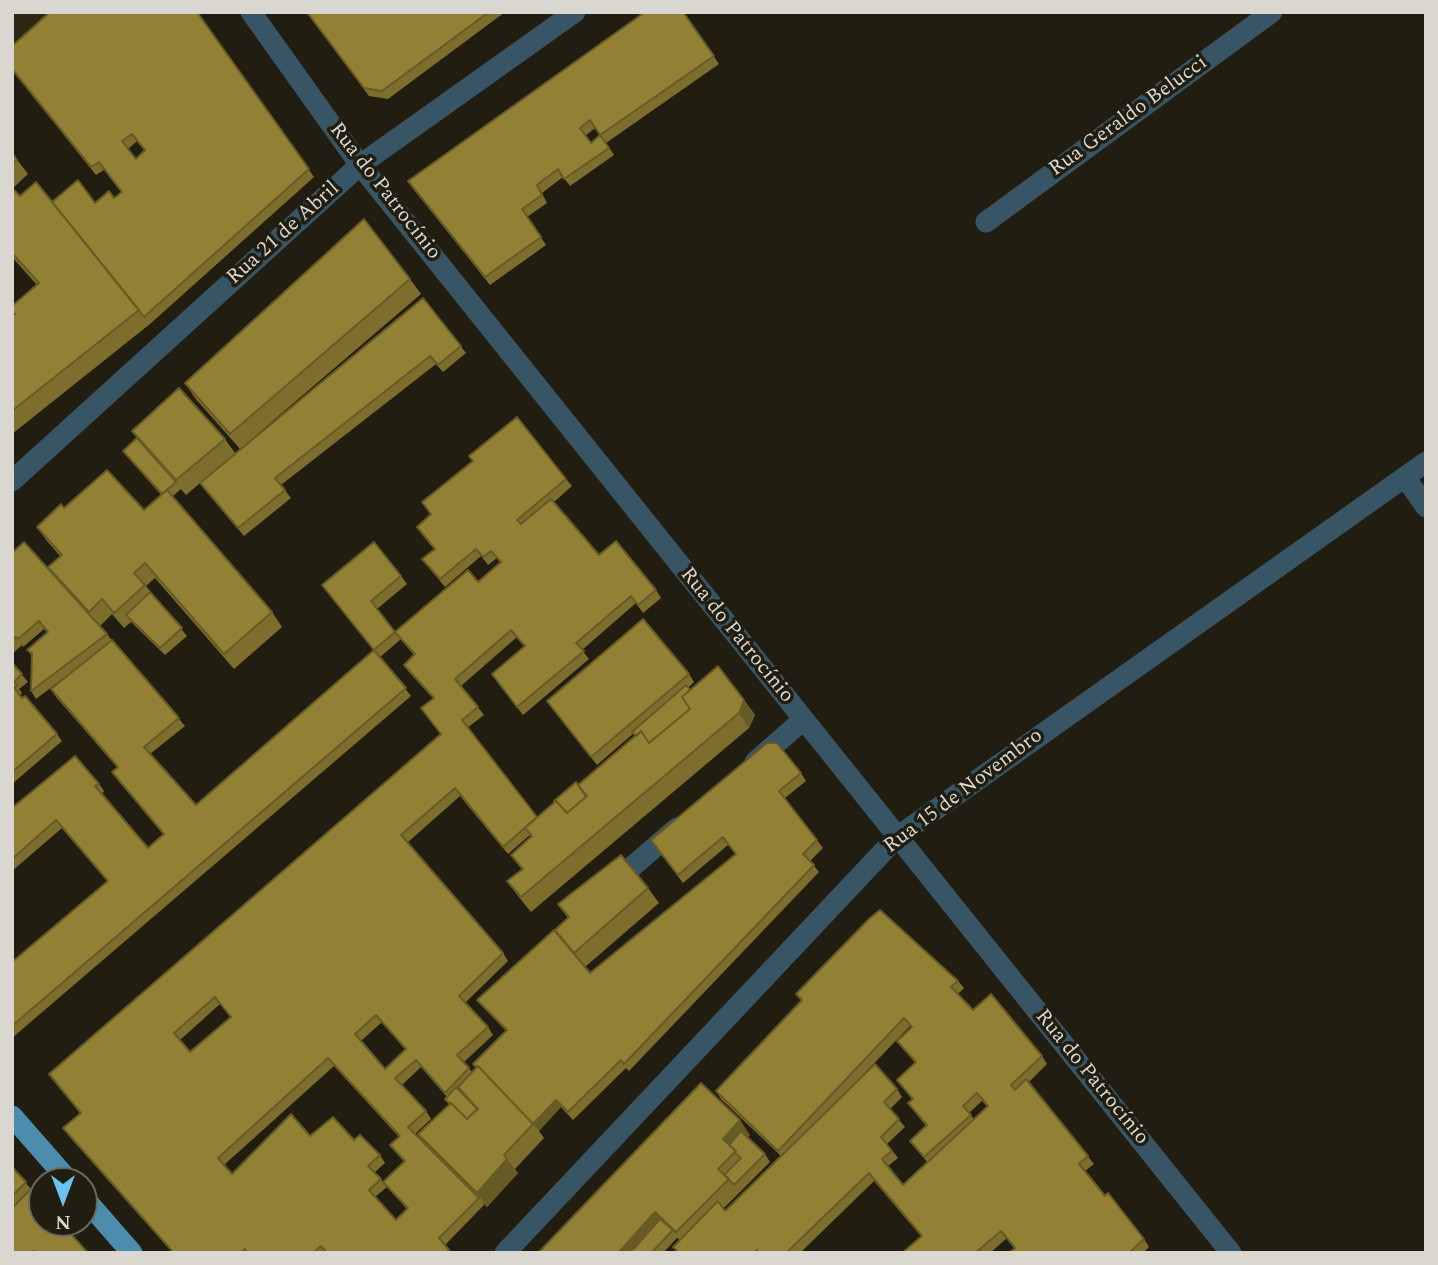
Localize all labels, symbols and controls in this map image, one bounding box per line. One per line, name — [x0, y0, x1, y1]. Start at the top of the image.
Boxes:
street label: Rua Geraldo Belucci — [1045, 51, 1213, 183]
street label: Rua do Patrocínio — [323, 119, 445, 265]
street label: Rua 21 de Abril — [223, 177, 345, 291]
street label: Rua do Patrocínio — [674, 563, 798, 709]
street label: Rua 15 de Novembro — [880, 724, 1048, 860]
street label: Rua do Patrocínio — [1029, 1005, 1153, 1151]
north arrow — [28, 1167, 98, 1237]
text: N — [55, 1207, 71, 1236]

